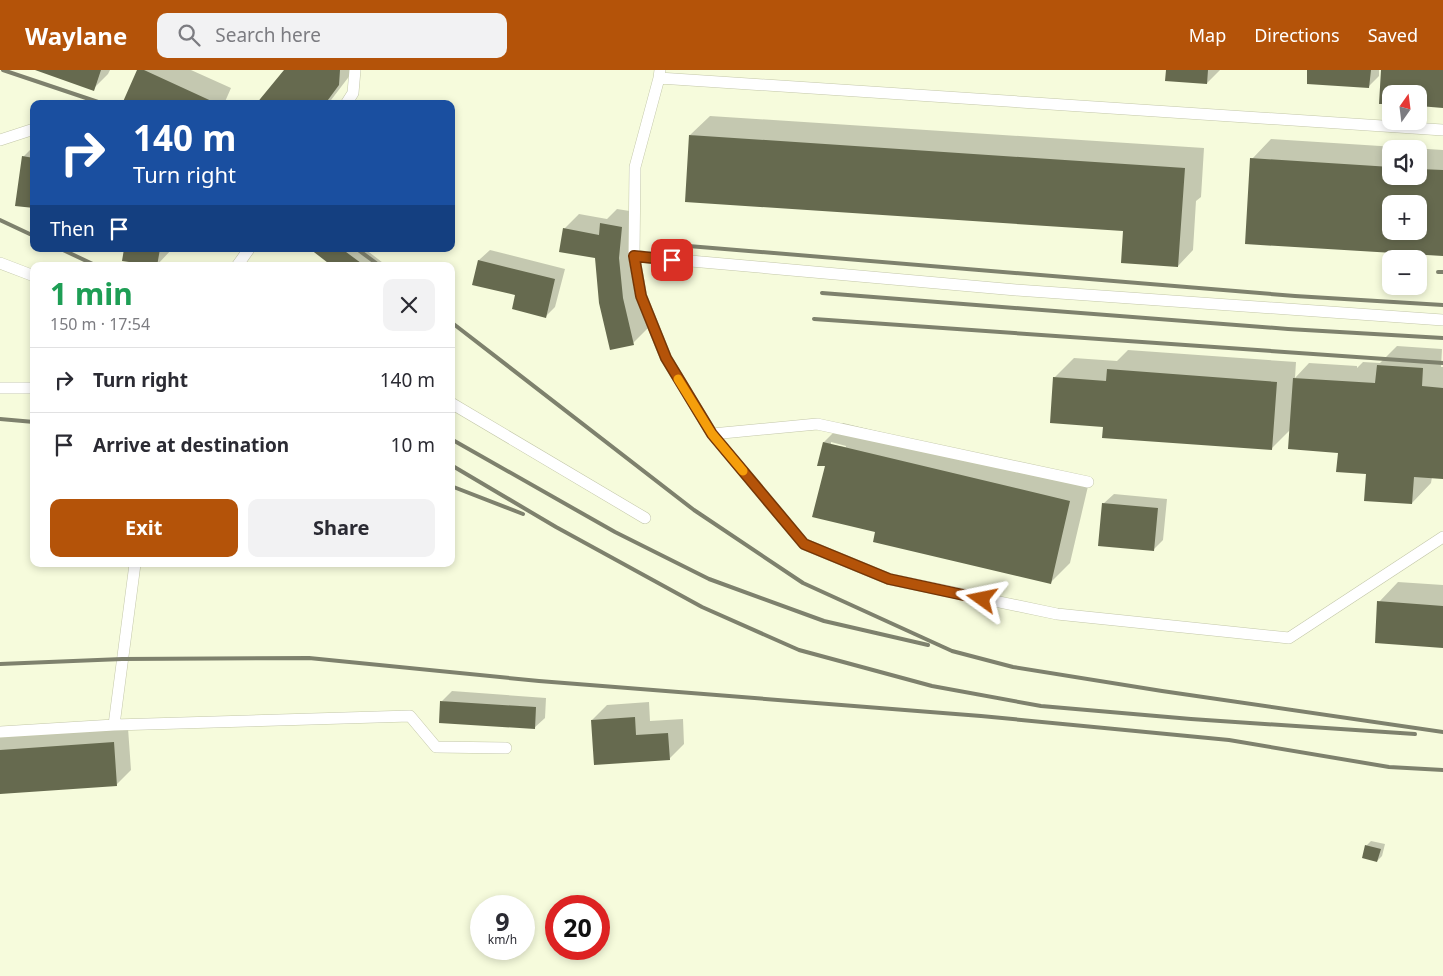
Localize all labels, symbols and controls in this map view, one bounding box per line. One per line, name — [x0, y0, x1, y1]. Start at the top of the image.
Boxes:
search box — [157, 13, 507, 58]
text: Waylane — [25, 19, 127, 52]
icon: search — [175, 21, 203, 49]
text: Search here — [215, 22, 321, 48]
text: Map — [1189, 23, 1226, 47]
text: Directions — [1254, 23, 1340, 47]
text: Saved — [1368, 23, 1418, 47]
north arrow — [1382, 85, 1428, 130]
map controls — [1382, 85, 1427, 295]
text: 140 m — [133, 114, 236, 161]
icon: right — [50, 120, 115, 185]
button: sound — [1382, 140, 1427, 185]
text: Turn right — [133, 159, 236, 189]
button: + — [1382, 195, 1427, 240]
icon: arrive — [105, 215, 133, 243]
text: Then — [50, 216, 95, 242]
pin — [651, 239, 693, 281]
icon: arrive — [658, 246, 686, 274]
button: − — [1382, 250, 1427, 295]
text: 1 min — [50, 273, 133, 314]
button: close — [383, 279, 435, 331]
text: 150 m · 17:54 — [50, 313, 150, 335]
icon: right — [50, 366, 78, 394]
text: Turn right — [93, 367, 188, 393]
text: 140 m — [380, 367, 435, 393]
icon: arrive — [50, 431, 78, 459]
text: Arrive at destination — [93, 432, 289, 458]
text: 10 m — [391, 432, 435, 458]
button: Exit — [50, 499, 238, 557]
button: Share — [248, 499, 435, 557]
position arrow — [955, 572, 1007, 624]
speed limit sign: 20 — [545, 895, 610, 960]
text: 9 — [495, 904, 510, 938]
text: km/h — [488, 931, 517, 948]

